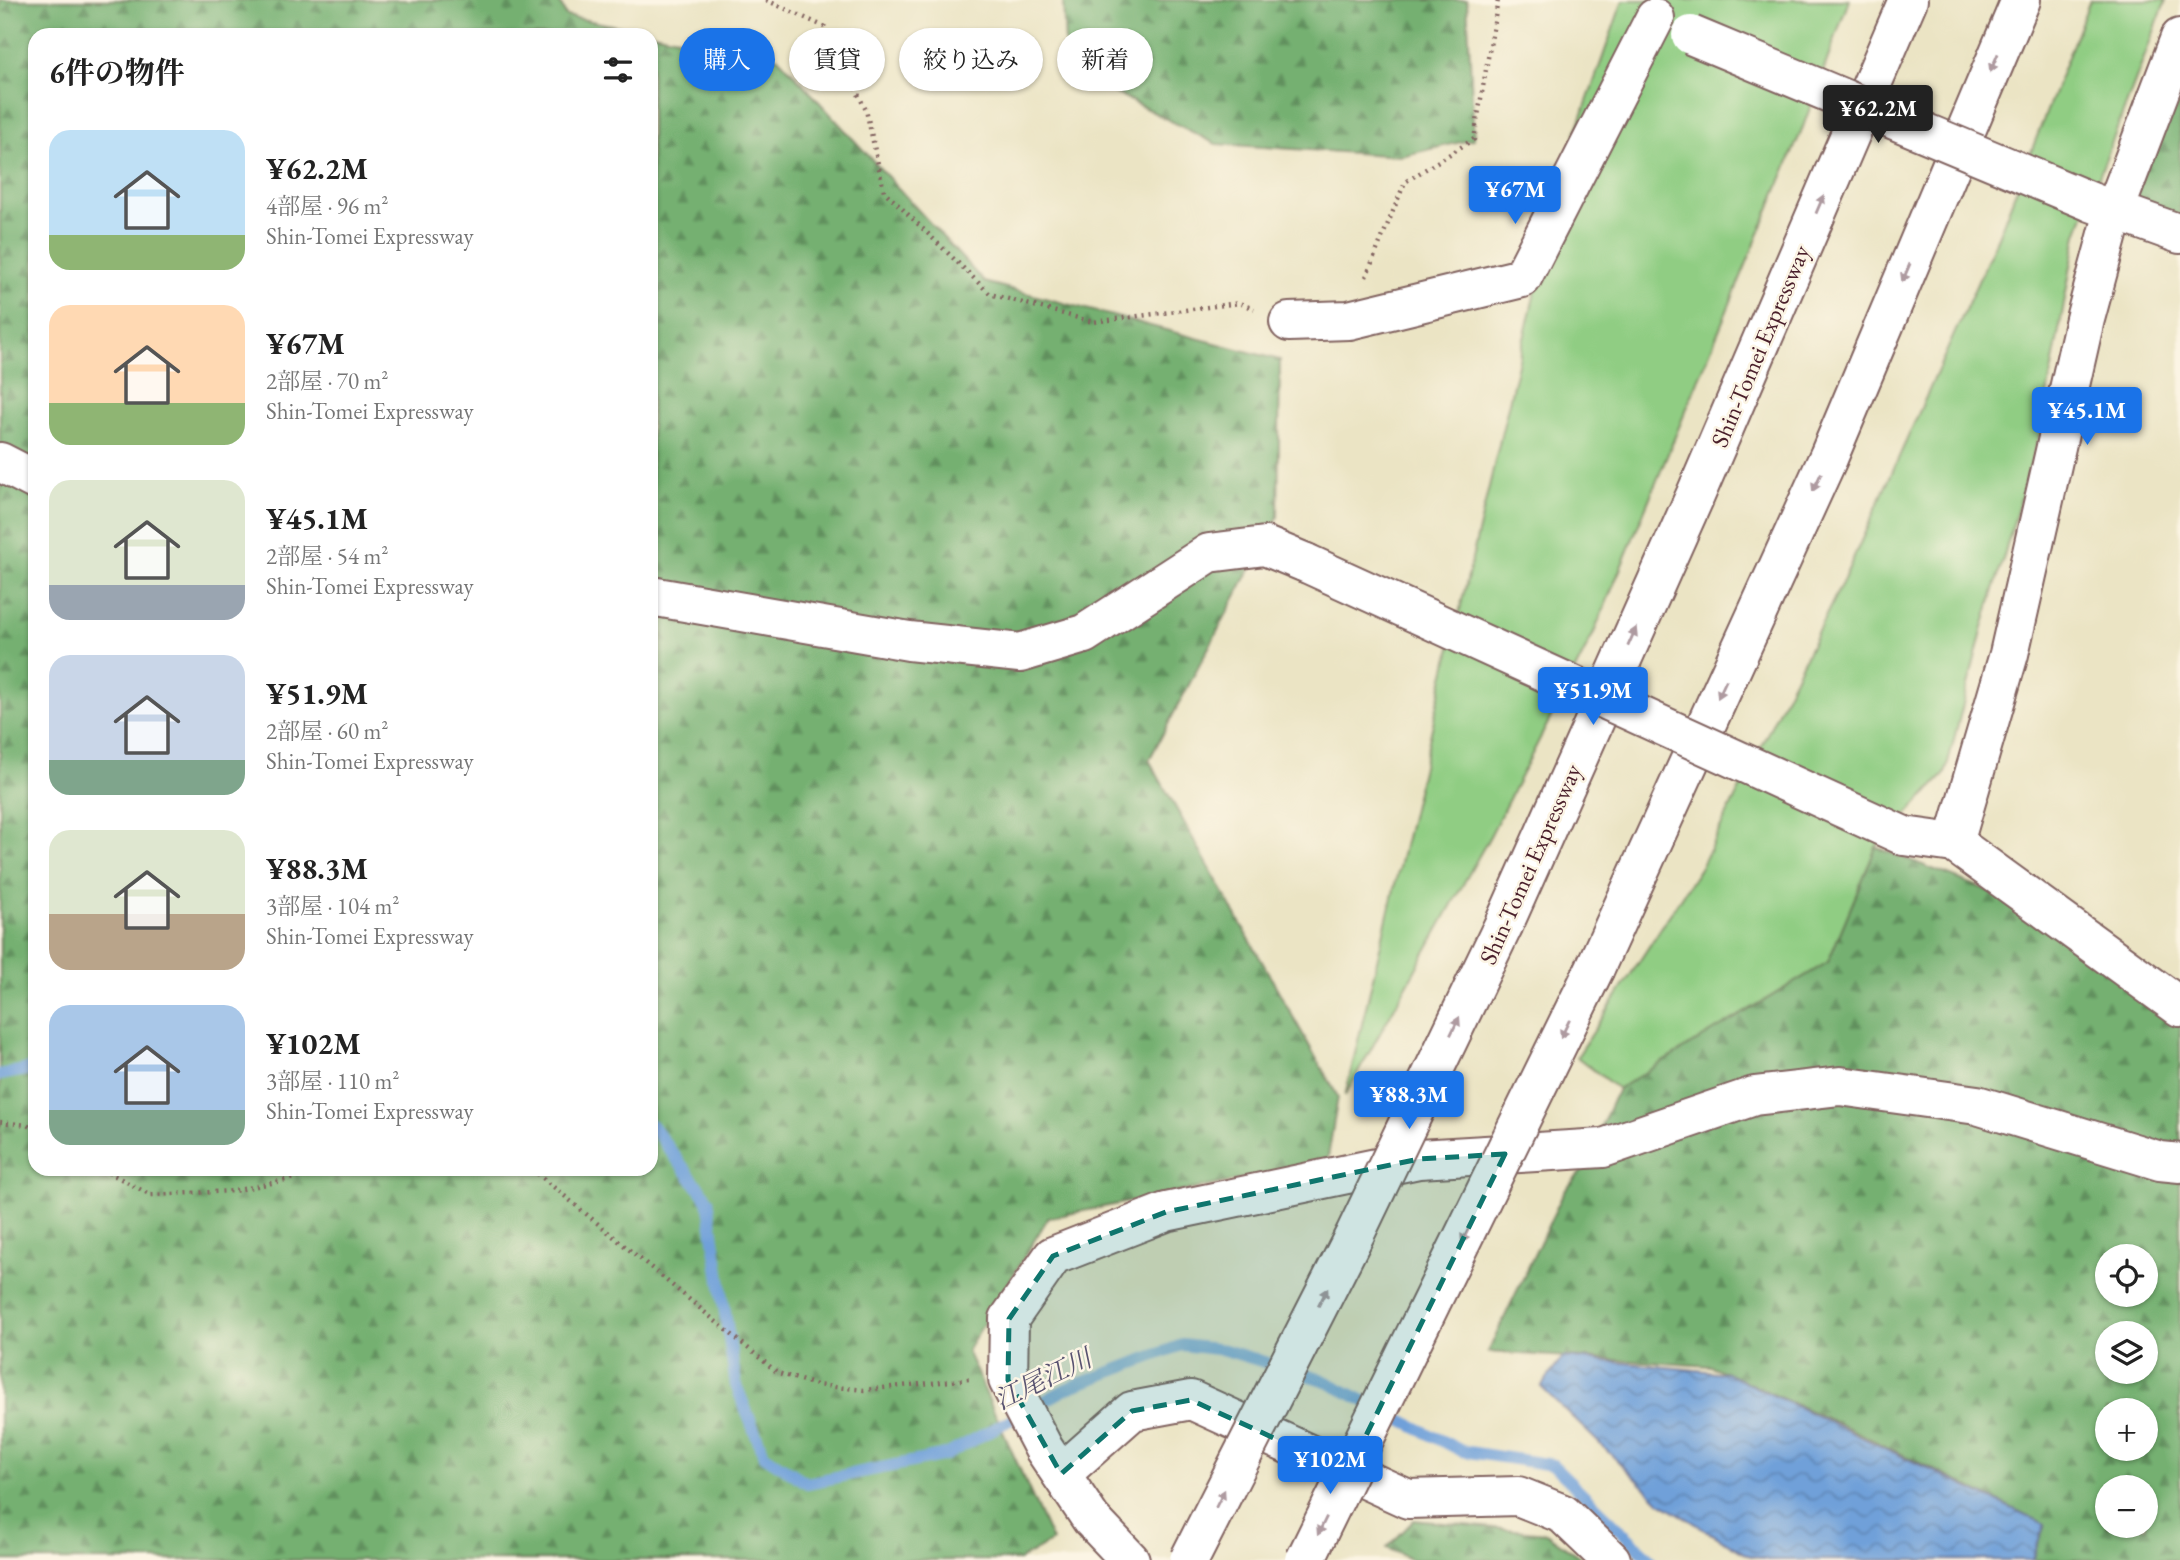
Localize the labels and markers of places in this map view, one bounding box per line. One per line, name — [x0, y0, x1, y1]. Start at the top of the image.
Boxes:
pin: ¥62.2M — [1821, 86, 1935, 145]
pin: ¥67M — [1474, 166, 1556, 226]
pin: ¥45.1M — [2030, 388, 2144, 447]
pin: ¥51.9M — [1536, 668, 1650, 727]
pin: ¥88.3M — [1352, 1072, 1466, 1131]
pin: ¥102M — [1281, 1436, 1379, 1496]

